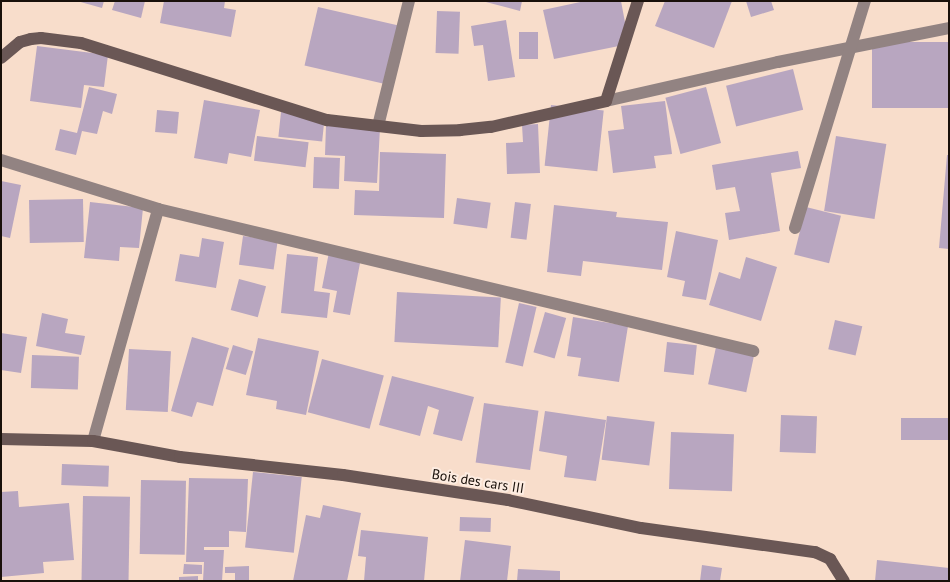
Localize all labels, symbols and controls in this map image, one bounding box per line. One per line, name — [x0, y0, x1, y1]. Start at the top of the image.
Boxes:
street label: Bois des cars III — [431, 465, 525, 497]

